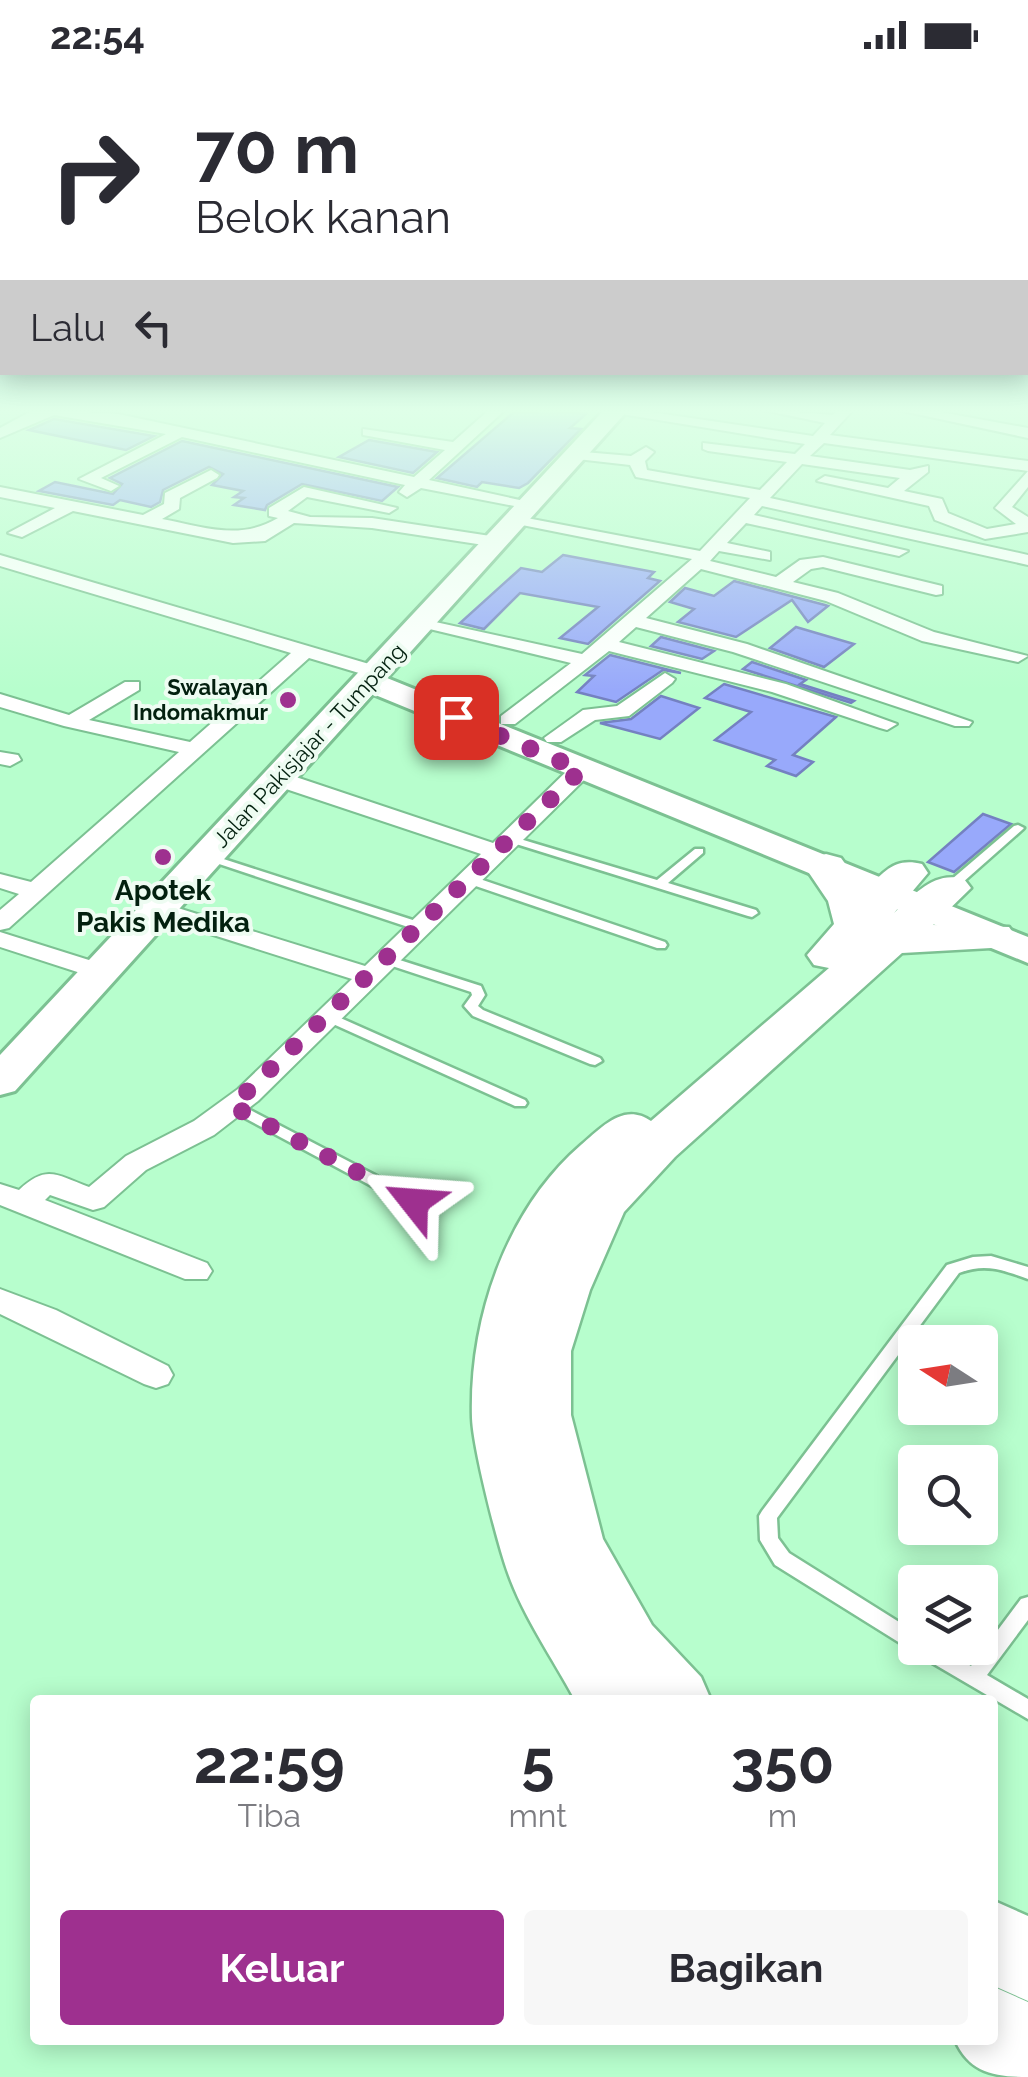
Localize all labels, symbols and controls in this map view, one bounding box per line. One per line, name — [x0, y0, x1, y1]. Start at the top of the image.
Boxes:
text: 22:54 — [50, 13, 145, 58]
text: 70 m — [195, 107, 359, 189]
icon: right — [30, 110, 160, 240]
text: Belok kanan — [195, 191, 451, 244]
icon: left — [126, 300, 181, 355]
text: Lalu — [30, 305, 106, 350]
street label: Jalan Pakisjajar - Tumpang — [208, 638, 410, 852]
place label: Swalayan Indomakmur — [133, 674, 268, 725]
pin — [414, 675, 499, 760]
marker: Swalayan Indomakmur — [277, 689, 299, 711]
icon: arrive — [429, 690, 484, 745]
marker: Apotek Pakis Medika — [152, 846, 174, 868]
place label: Apotek Pakis Medika — [76, 874, 250, 939]
position arrow — [362, 1150, 466, 1254]
north arrow — [898, 1325, 998, 1425]
map controls — [898, 1325, 998, 1665]
button: search — [898, 1445, 998, 1545]
button: layers — [898, 1565, 998, 1665]
text: 22:59 — [194, 1727, 345, 1797]
text: 5 — [521, 1727, 554, 1797]
text: 350 — [731, 1727, 834, 1797]
text: Tiba — [237, 1797, 301, 1834]
text: mnt — [508, 1797, 567, 1834]
text: m — [768, 1797, 797, 1834]
button: Keluar — [60, 1910, 504, 2025]
button: Bagikan — [524, 1910, 968, 2025]

